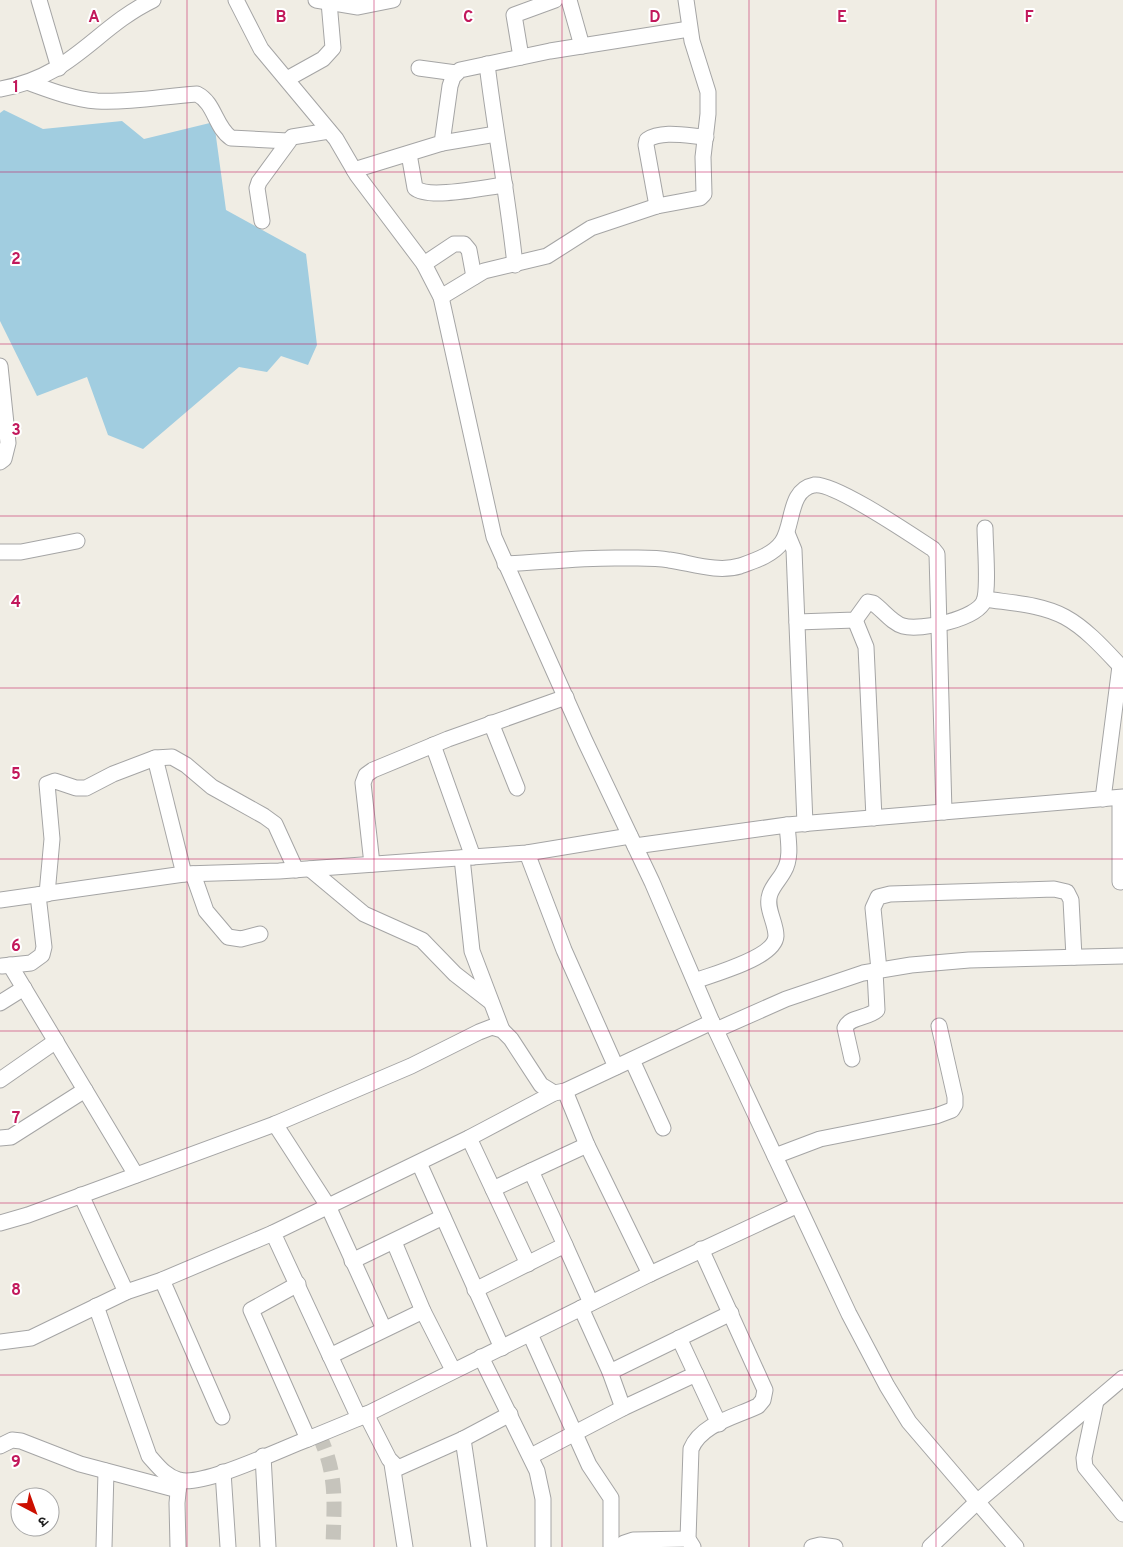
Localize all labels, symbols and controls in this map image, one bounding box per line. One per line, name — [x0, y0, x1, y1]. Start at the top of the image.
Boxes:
text: A — [88, 8, 100, 28]
text: B — [275, 8, 287, 28]
text: C — [463, 8, 473, 28]
text: D — [649, 8, 661, 28]
text: E — [837, 8, 847, 28]
text: F — [1024, 8, 1034, 28]
text: 1 — [13, 78, 19, 98]
text: 2 — [11, 250, 21, 270]
text: 3 — [11, 421, 21, 441]
text: 4 — [11, 593, 21, 613]
text: 5 — [11, 765, 21, 785]
text: 6 — [11, 937, 21, 957]
text: 7 — [12, 1109, 20, 1129]
text: 8 — [11, 1281, 21, 1301]
text: 9 — [11, 1453, 21, 1473]
north arrow — [10, 1487, 60, 1537]
text: उ — [33, 1512, 51, 1530]

